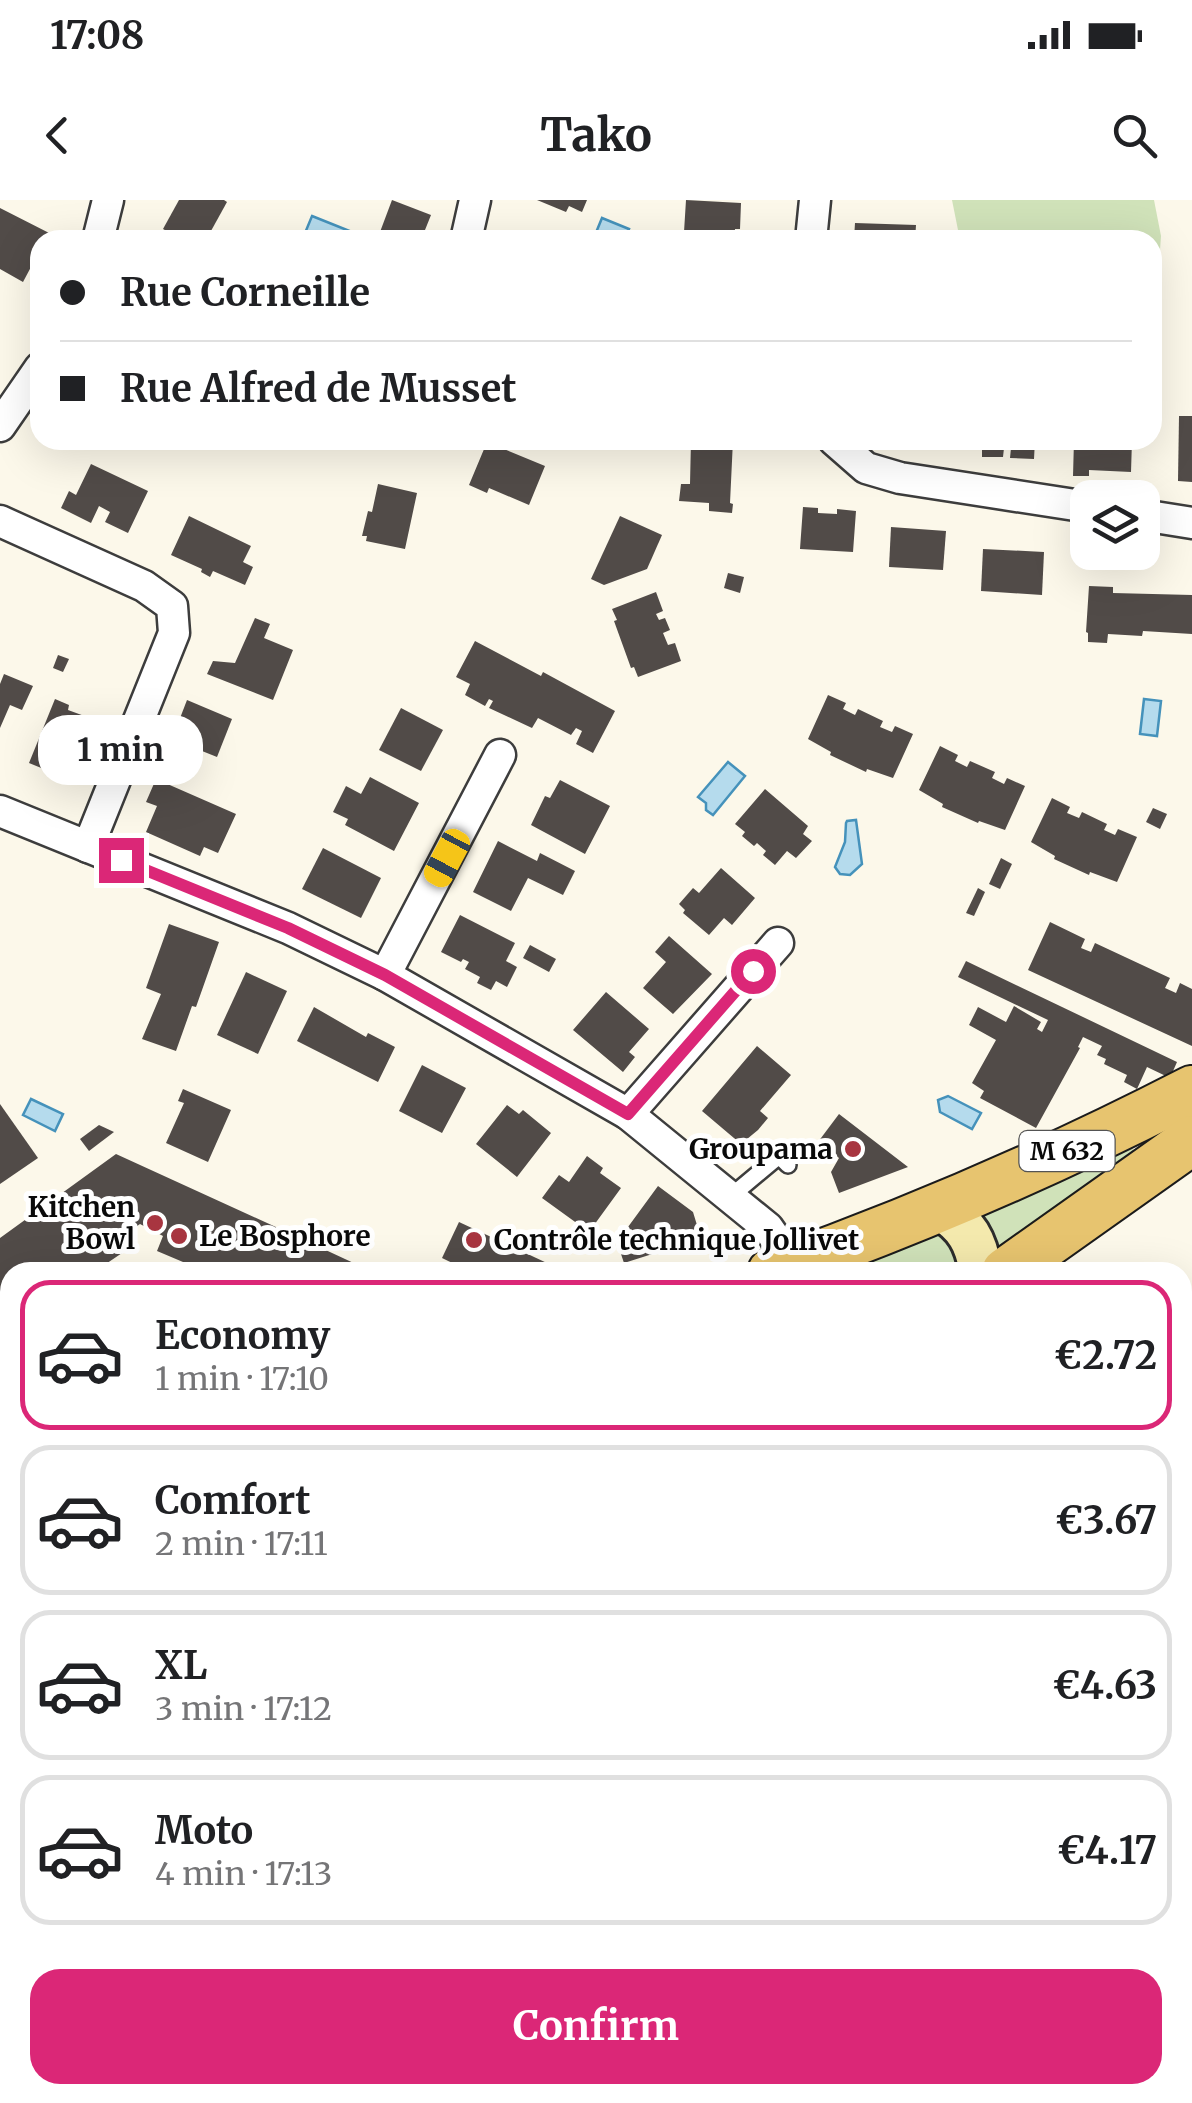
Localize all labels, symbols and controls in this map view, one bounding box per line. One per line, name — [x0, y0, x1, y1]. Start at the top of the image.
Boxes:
text: 17:08 — [50, 12, 144, 59]
text: Tako — [540, 107, 652, 163]
icon: back — [30, 108, 85, 163]
icon: search — [1107, 108, 1162, 163]
text: Rue Corneille — [120, 269, 370, 316]
text: Rue Alfred de Musset — [120, 365, 516, 412]
map controls — [1070, 480, 1160, 570]
button: layers — [1070, 480, 1160, 570]
callout: 1 min — [38, 715, 204, 785]
text: 1 min — [77, 730, 164, 770]
car — [420, 824, 474, 892]
route end — [99, 838, 144, 883]
route start — [731, 949, 776, 994]
place label: Groupama — [689, 1131, 833, 1167]
road number: M 632 — [1020, 1131, 1114, 1171]
marker: Groupama — [842, 1138, 864, 1160]
place label: Kitchen Bowl — [27, 1189, 135, 1257]
marker: Kitchen Bowl — [144, 1212, 166, 1234]
place label: Le Bosphore — [199, 1218, 371, 1254]
place label: Contrôle technique Jollivet — [494, 1222, 859, 1258]
marker: Le Bosphore — [168, 1225, 190, 1247]
marker: Contrôle technique Jollivet — [463, 1229, 485, 1251]
icon: car — [35, 1310, 125, 1400]
text: Economy — [155, 1312, 330, 1359]
text: €2.72 — [1054, 1332, 1157, 1379]
text: 1 min · 17:10 — [155, 1359, 329, 1399]
icon: car — [35, 1475, 125, 1565]
text: Comfort — [155, 1477, 311, 1524]
text: €3.67 — [1055, 1497, 1157, 1544]
text: 2 min · 17:11 — [155, 1524, 328, 1564]
icon: car — [35, 1640, 125, 1730]
text: XL — [155, 1642, 207, 1689]
text: €4.63 — [1052, 1662, 1157, 1709]
text: 3 min · 17:12 — [155, 1689, 332, 1729]
icon: car — [35, 1805, 125, 1895]
text: Moto — [155, 1807, 253, 1854]
text: €4.17 — [1057, 1827, 1157, 1874]
text: 4 min · 17:13 — [155, 1854, 332, 1894]
button: Confirm — [30, 1969, 1162, 2084]

